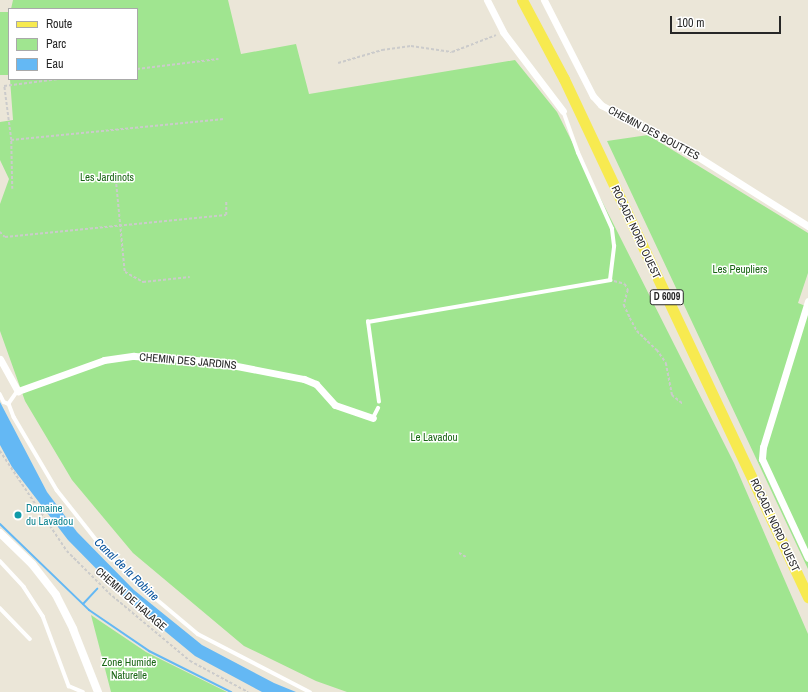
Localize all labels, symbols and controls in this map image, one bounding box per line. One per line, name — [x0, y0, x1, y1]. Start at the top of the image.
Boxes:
legend — [8, 8, 138, 80]
scale bar — [672, 8, 783, 34]
text: 100 m — [677, 15, 704, 31]
text: Route — [46, 16, 72, 32]
text: Parc — [46, 36, 66, 52]
text: Eau — [46, 56, 64, 72]
street label: CHEMIN DES BOUTTES — [606, 103, 702, 163]
park label: Les Jardinots — [80, 170, 134, 184]
street label: ROCADE NORD OUEST — [609, 183, 663, 281]
park label: Les Peupliers — [712, 262, 768, 276]
road number: D 6009 — [649, 289, 685, 305]
street label: CHEMIN DES JARDINS — [139, 350, 237, 372]
park label: Le Lavadou — [410, 430, 458, 444]
street label: ROCADE NORD OUEST — [748, 476, 802, 574]
place label: Domaine du Lavadou — [26, 502, 73, 528]
marker: Domaine du Lavadou — [13, 510, 23, 520]
water label: Canal de la Robine — [91, 536, 161, 604]
street label: CHEMIN DE HALAGE — [93, 565, 169, 633]
park label: Zone Humide Naturelle — [102, 656, 156, 682]

